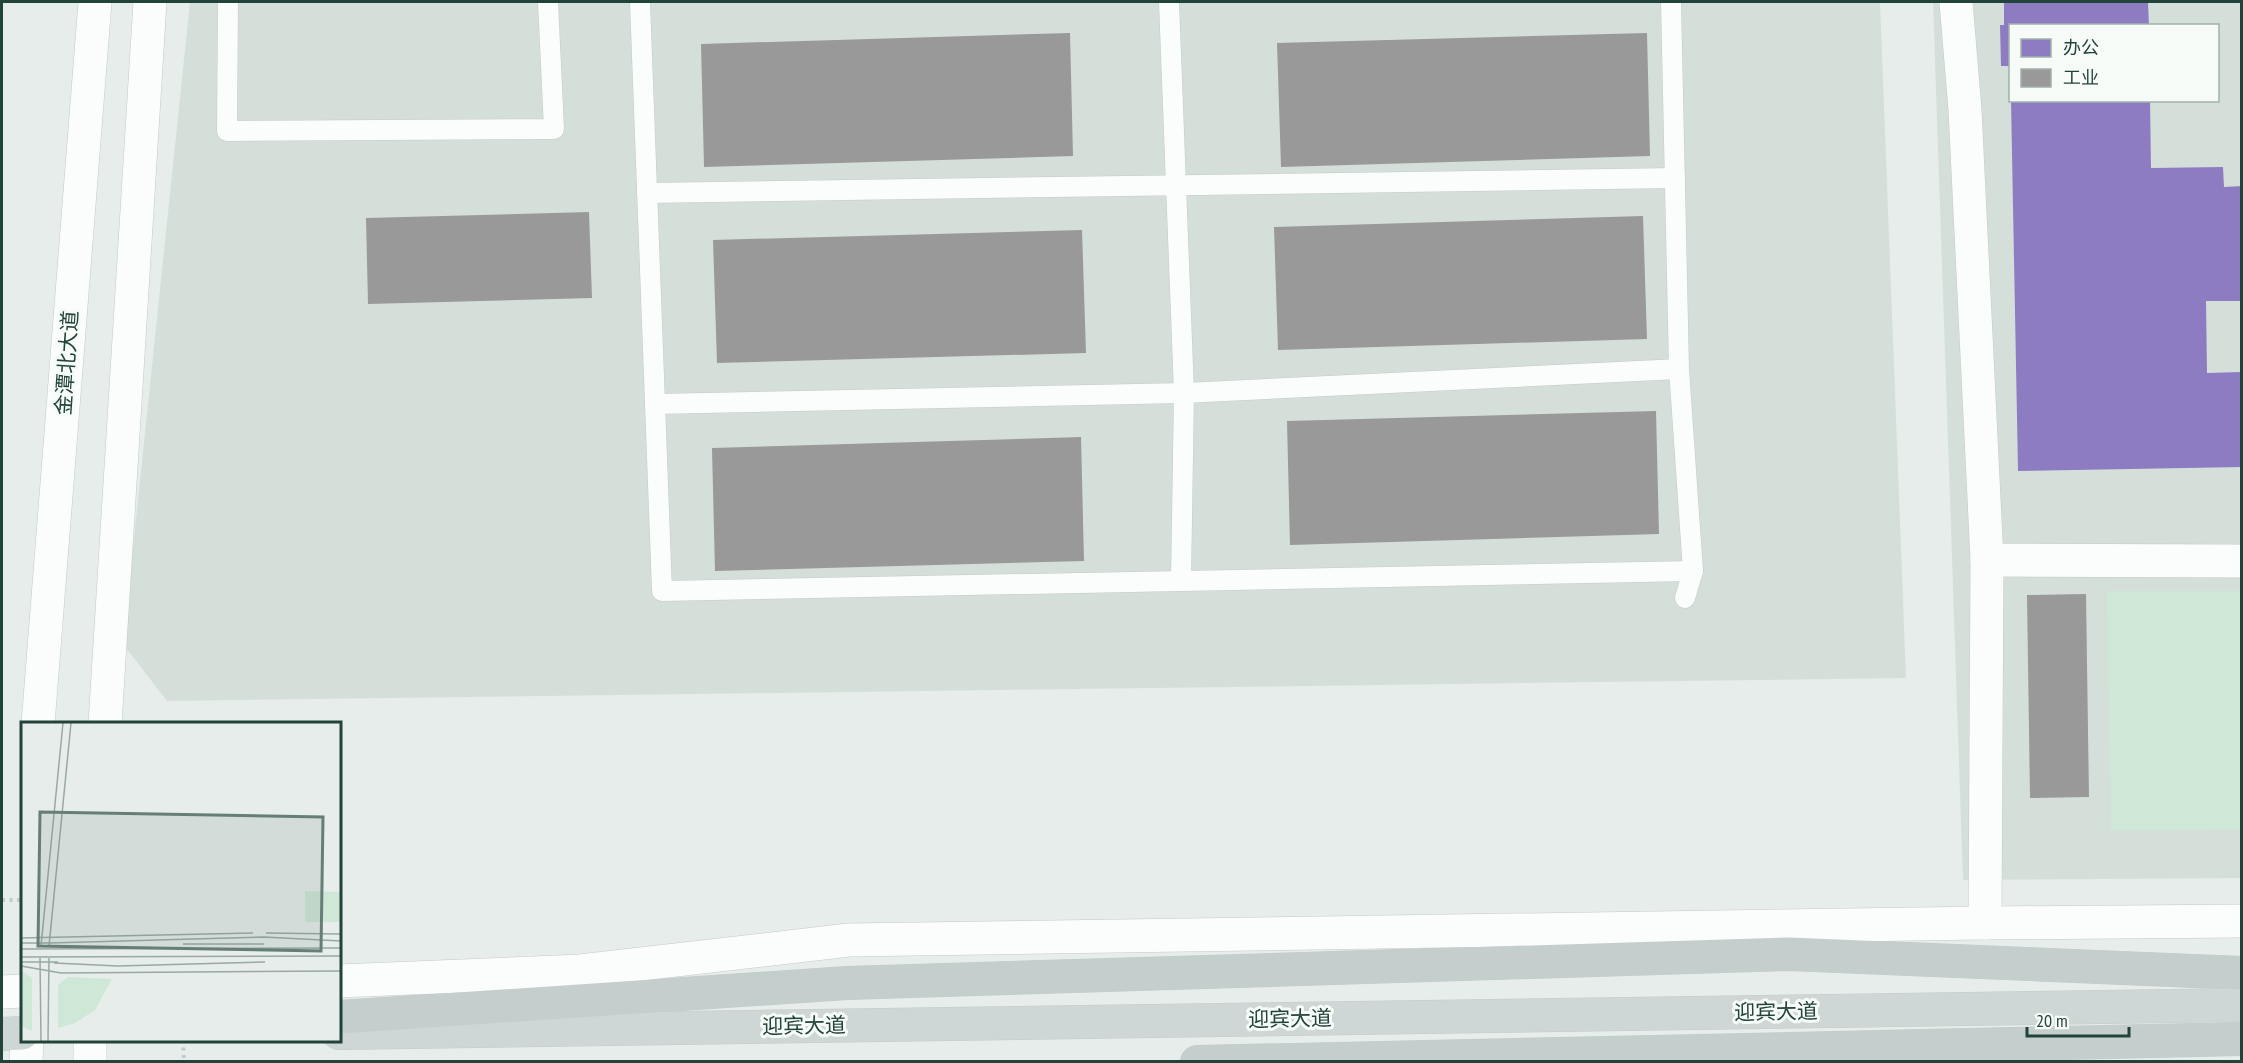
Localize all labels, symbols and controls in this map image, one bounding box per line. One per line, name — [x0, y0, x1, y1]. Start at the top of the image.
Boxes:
legend — [2009, 24, 2219, 102]
text: 办公 — [2063, 36, 2099, 59]
text: 工业 — [2063, 66, 2099, 89]
street label: 金潭北大道 — [49, 310, 84, 416]
inset map — [21, 722, 340, 1042]
street label: 迎宾大道 — [1734, 997, 1818, 1026]
scale bar — [2027, 1000, 2129, 1038]
street label: 迎宾大道 — [1248, 1004, 1332, 1033]
text: 20 m — [2036, 1009, 2068, 1032]
street label: 迎宾大道 — [762, 1011, 846, 1040]

